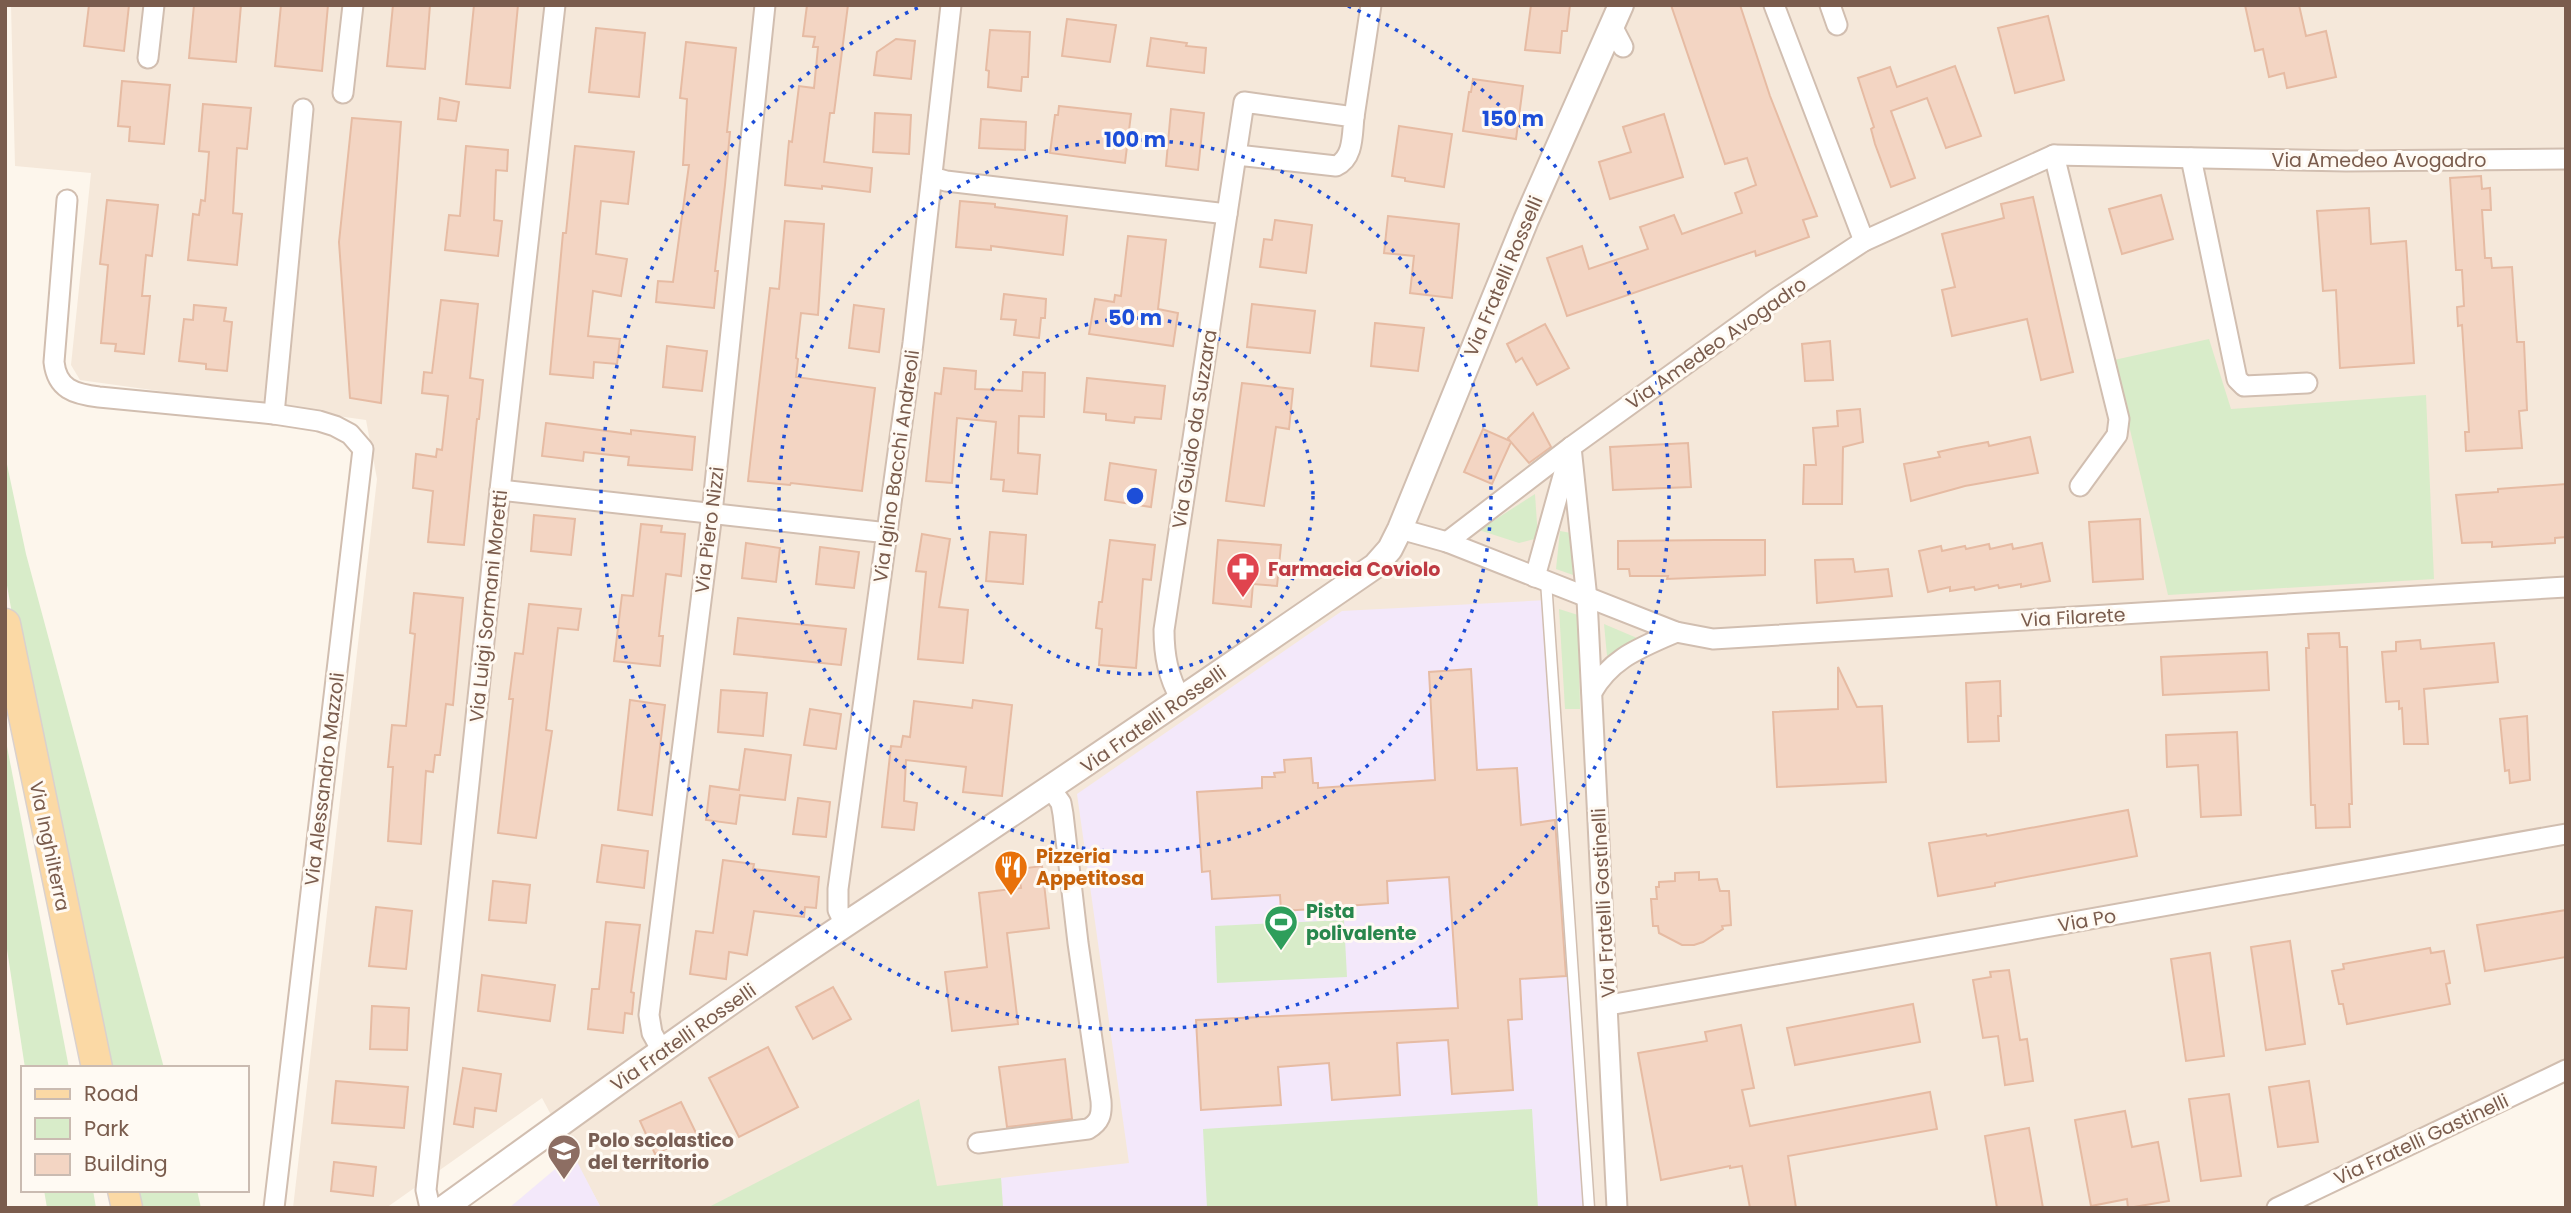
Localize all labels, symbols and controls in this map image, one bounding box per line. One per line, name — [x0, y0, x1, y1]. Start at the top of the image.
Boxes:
text: 150 m — [1482, 104, 1544, 133]
text: 100 m — [1104, 125, 1166, 154]
street label: Via Amedeo Avogadro — [2272, 147, 2486, 174]
street label: Via Fratelli Rosselli — [1457, 192, 1550, 361]
street label: Via Amedeo Avogadro — [1621, 271, 1812, 416]
text: 50 m — [1108, 303, 1162, 332]
street label: Via Guido da Suzzara — [1165, 328, 1224, 531]
street label: Via Igino Bacchi Andreoli — [867, 348, 926, 584]
street label: Via Piero Nizzi — [688, 465, 731, 595]
centre of rings — [1123, 484, 1147, 508]
street label: Via Luigi Sormani Moretti — [463, 488, 514, 724]
pharmacy icon: Farmacia Coviolo — [1224, 550, 1262, 599]
place label: Farmacia Coviolo — [1268, 556, 1440, 583]
street label: Via Filarete — [2020, 601, 2126, 634]
street label: Via Fratelli Rosselli — [1075, 659, 1232, 780]
street label: Via Alessandro Mazzoli — [298, 671, 351, 887]
street label: Via Inghilterra — [23, 779, 76, 914]
street label: Via Fratelli Gastinelli — [1585, 807, 1622, 998]
place label: Pizzeria Appetitosa — [1036, 843, 1144, 892]
restaurant icon: Pizzeria Appetitosa — [992, 848, 1030, 897]
place label: Pista polivalente — [1306, 898, 1417, 947]
street label: Via Po — [2056, 902, 2118, 939]
sports icon: Pista polivalente — [1262, 903, 1300, 952]
street label: Via Fratelli Rosselli — [605, 977, 762, 1098]
legend — [21, 1066, 248, 1192]
text: Road — [84, 1079, 139, 1108]
street label: Via Fratelli Gastinelli — [2329, 1087, 2513, 1192]
text: Park — [84, 1114, 129, 1143]
place label: Polo scolastico del territorio — [588, 1127, 734, 1176]
school or university icon: Polo scolastico del territorio — [545, 1132, 583, 1181]
text: Building — [84, 1149, 168, 1178]

